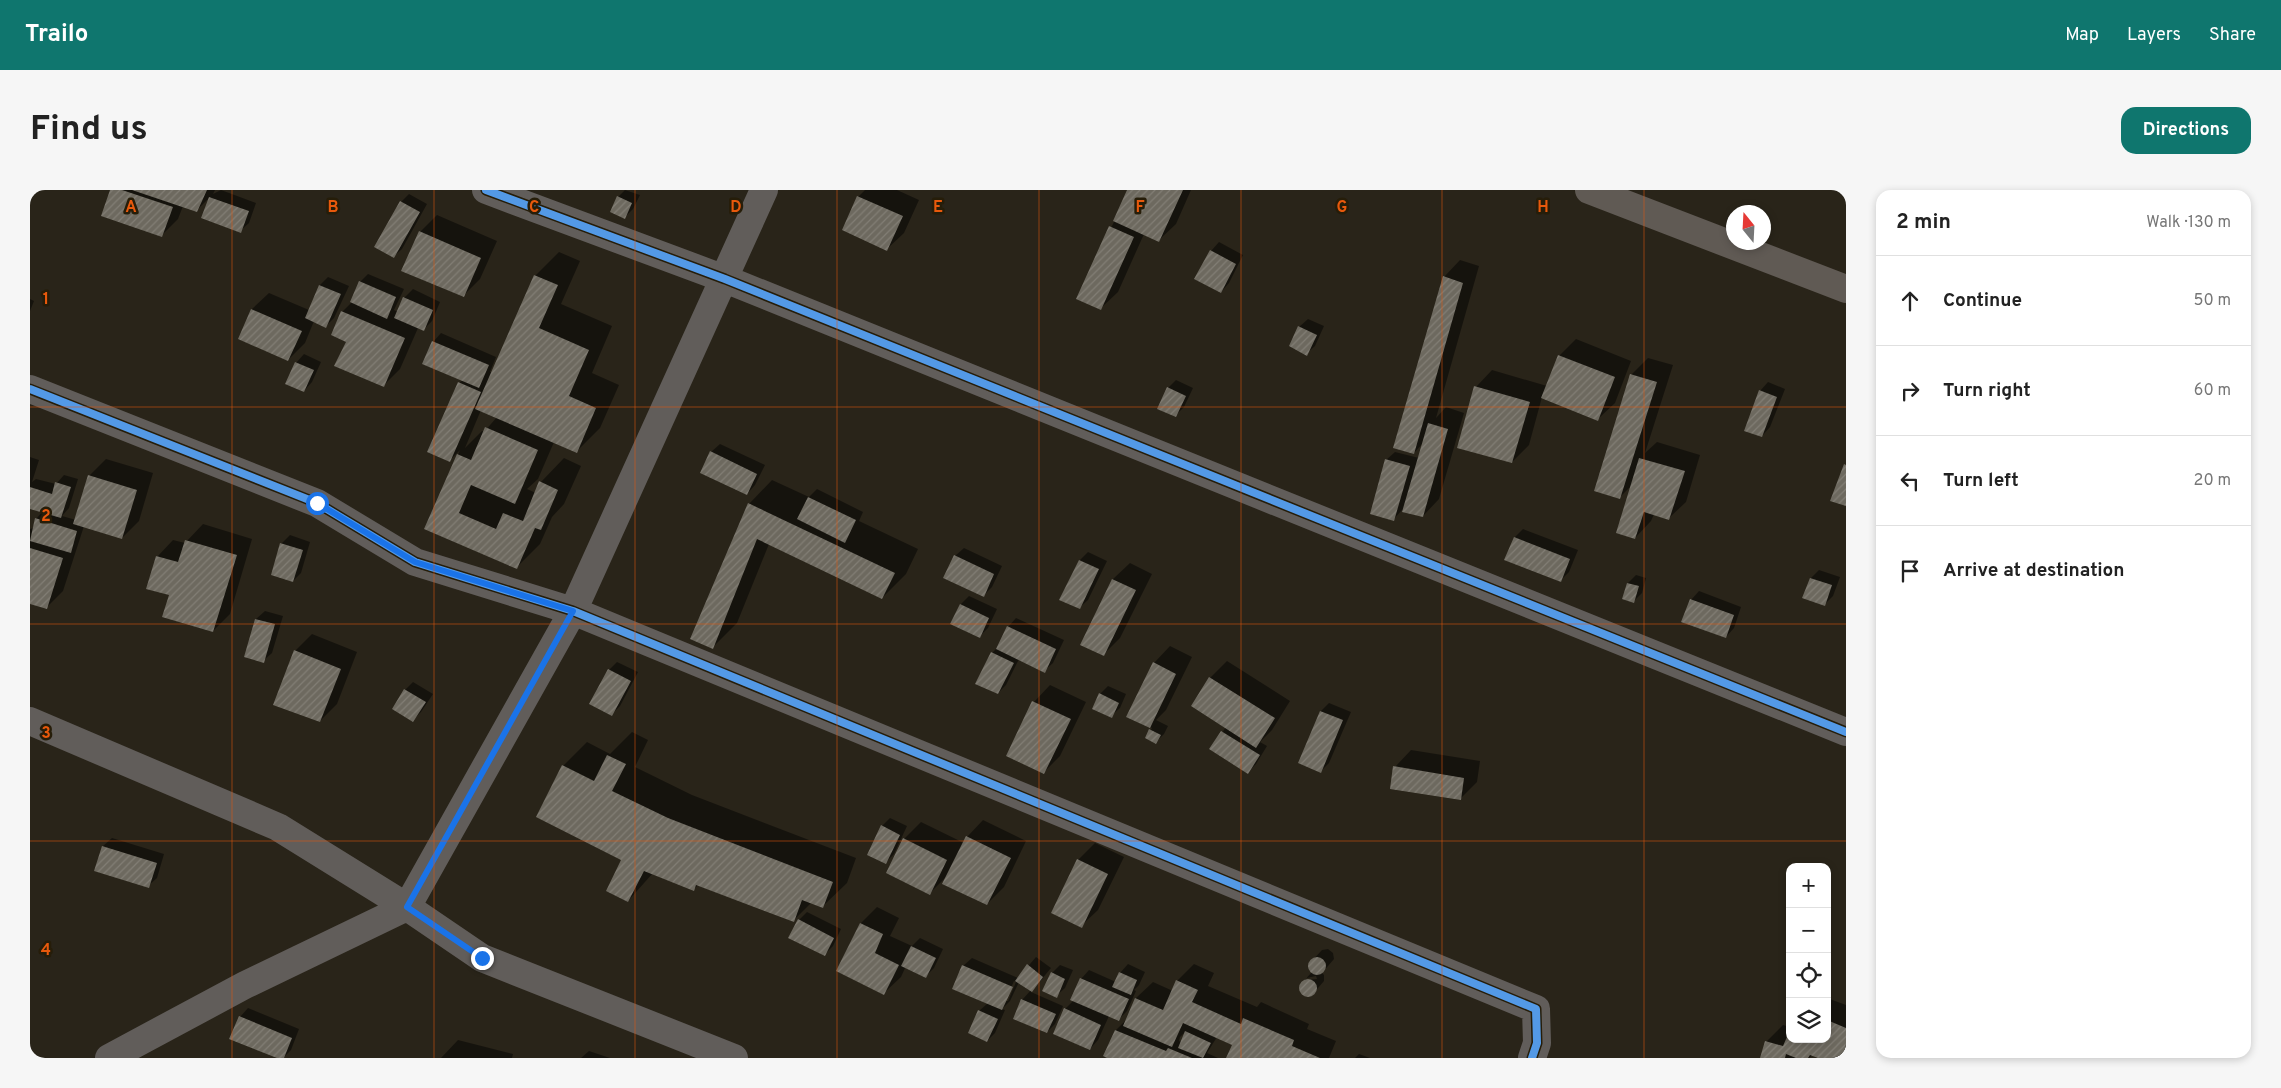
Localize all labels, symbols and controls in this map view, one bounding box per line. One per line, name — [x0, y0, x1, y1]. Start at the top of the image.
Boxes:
text: Trailo — [25, 20, 88, 50]
text: Map — [2065, 24, 2099, 47]
text: Layers — [2127, 24, 2181, 47]
text: Share — [2209, 24, 2256, 47]
button: Directions — [2121, 107, 2251, 154]
text: Find us — [30, 108, 148, 152]
text: A — [125, 198, 137, 218]
text: B — [327, 198, 339, 218]
text: C — [529, 198, 539, 218]
text: D — [730, 198, 742, 218]
text: E — [933, 198, 943, 218]
text: F — [1135, 198, 1145, 218]
text: G — [1337, 198, 1347, 218]
text: H — [1537, 198, 1549, 218]
north arrow — [1726, 205, 1771, 250]
text: 2 min — [1896, 209, 1951, 236]
text: Walk · 130 m — [2146, 213, 2231, 233]
icon: ahead — [1896, 287, 1924, 315]
text: Continue — [1943, 289, 2022, 313]
text: 1 — [43, 290, 49, 310]
text: 50 m — [2194, 291, 2231, 311]
icon: right — [1896, 377, 1924, 405]
text: Turn right — [1943, 379, 2031, 403]
text: 60 m — [2194, 381, 2231, 401]
icon: left — [1896, 467, 1924, 495]
text: Turn left — [1943, 469, 2019, 493]
text: 20 m — [2194, 471, 2231, 491]
route start — [306, 492, 329, 515]
text: 2 — [41, 507, 51, 527]
icon: arrive — [1896, 557, 1924, 585]
text: Arrive at destination — [1943, 559, 2124, 583]
text: 3 — [41, 724, 51, 744]
map controls — [1786, 863, 1831, 1043]
button: + — [1786, 863, 1831, 908]
button: − — [1786, 908, 1831, 953]
text: 4 — [41, 941, 51, 961]
route end — [471, 947, 494, 970]
button: locate — [1786, 953, 1831, 998]
button: layers — [1786, 998, 1831, 1043]

